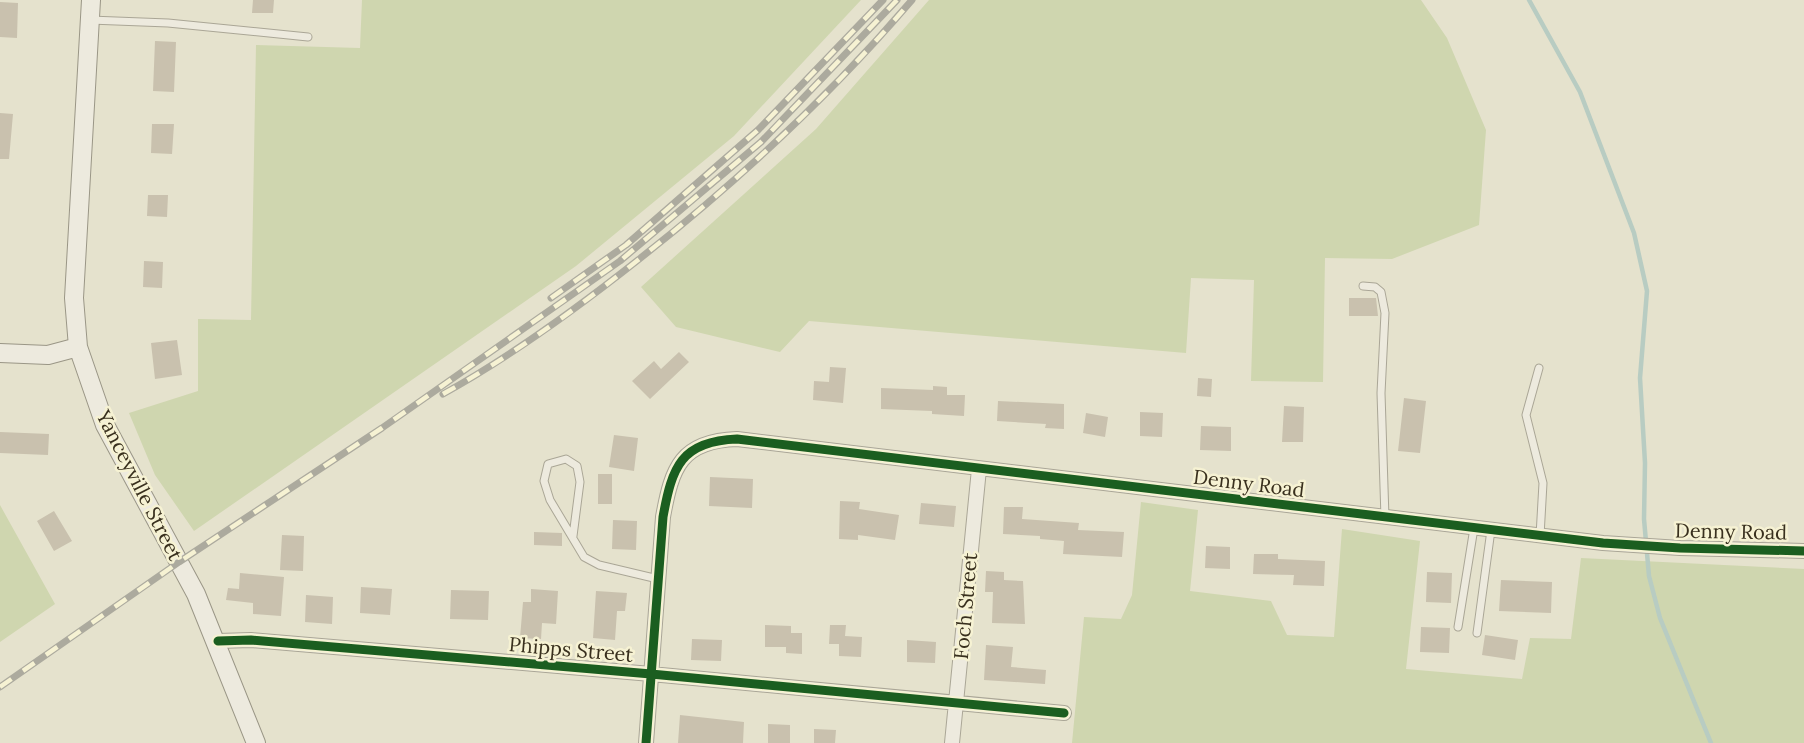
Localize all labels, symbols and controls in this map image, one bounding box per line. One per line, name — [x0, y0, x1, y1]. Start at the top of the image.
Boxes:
street label: Yanceyville Street — [91, 405, 189, 565]
street label: Denny Road — [1192, 464, 1306, 502]
street label: Denny Road — [1675, 518, 1787, 544]
street label: Foch Street — [948, 551, 982, 660]
street label: Phipps Street — [508, 631, 634, 667]

